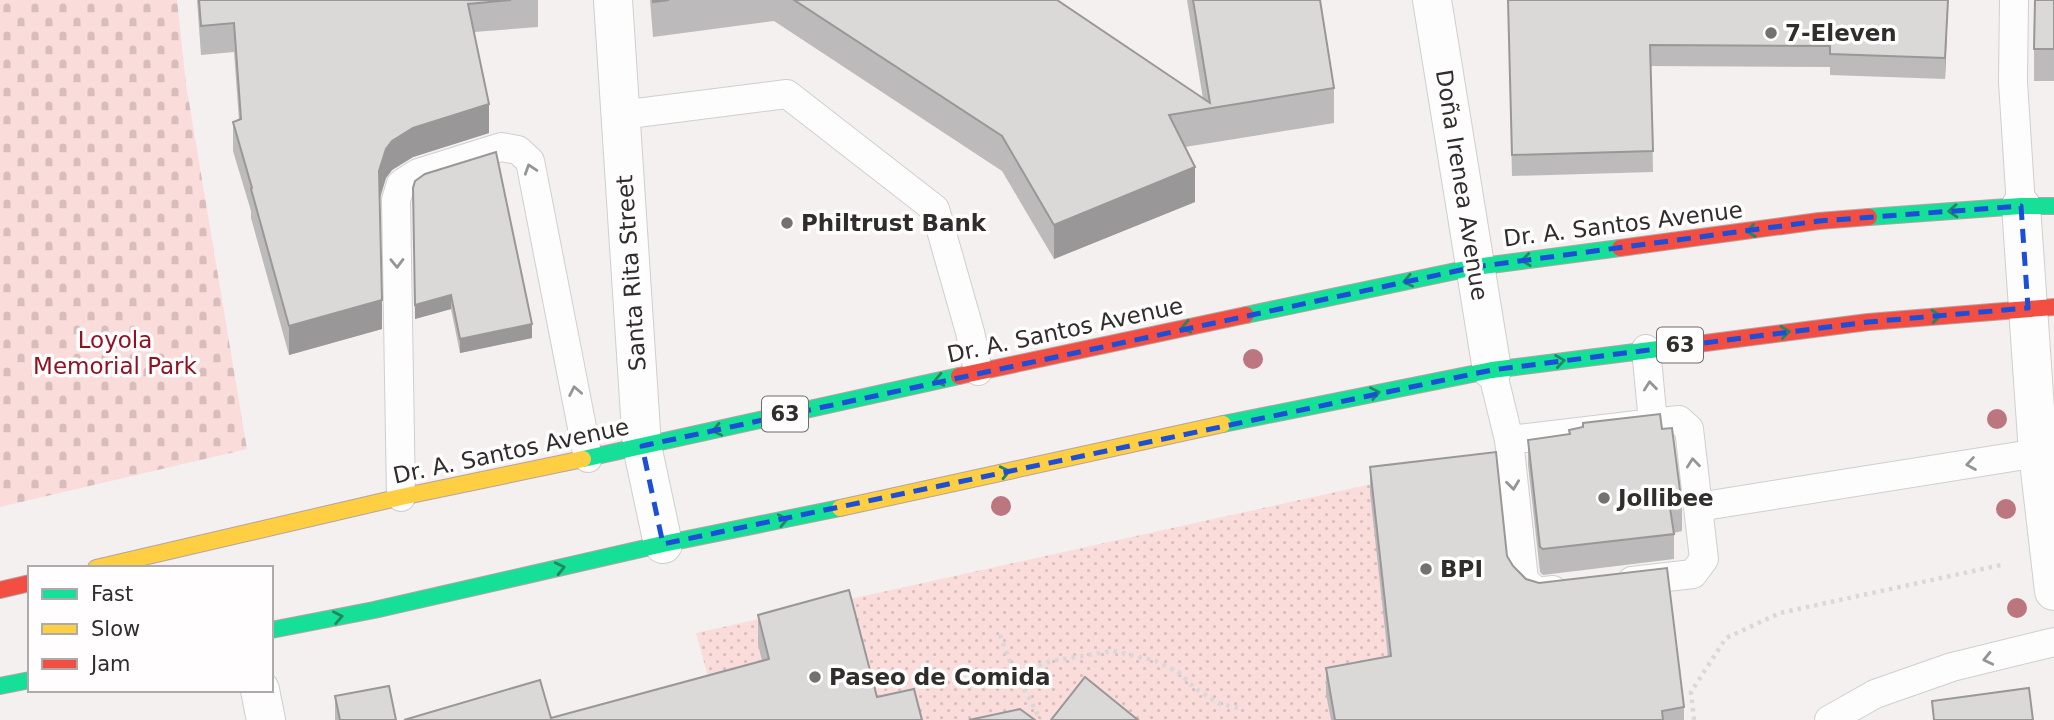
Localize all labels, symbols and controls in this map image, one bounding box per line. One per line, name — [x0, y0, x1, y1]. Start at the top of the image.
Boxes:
place label: 7-Eleven — [1785, 20, 1897, 46]
marker: 7-Eleven — [1763, 25, 1779, 41]
street label: Doña Irenea Avenue — [1431, 68, 1493, 302]
one-way arrow — [523, 163, 538, 176]
street label: Santa Rita Street — [611, 174, 651, 372]
street label: Dr. A. Santos Avenue — [1502, 196, 1744, 252]
one-way arrow — [1947, 203, 1958, 218]
place label: Philtrust Bank — [801, 210, 987, 236]
marker: Philtrust Bank — [779, 215, 795, 231]
one-way arrow — [1745, 223, 1757, 238]
one-way arrow — [1520, 253, 1532, 268]
one-way arrow — [389, 258, 405, 268]
one-way arrow — [1402, 272, 1414, 287]
street label: Dr. A. Santos Avenue — [945, 292, 1185, 368]
one-way arrow — [1931, 309, 1942, 324]
one-way arrow — [1180, 318, 1192, 333]
one-way arrow — [1779, 325, 1791, 340]
park label: Loyola Memorial Park — [33, 327, 198, 379]
road number: 63 — [1657, 328, 1703, 362]
one-way arrow — [1554, 354, 1565, 369]
one-way arrow — [933, 372, 945, 386]
one-way arrow — [1642, 380, 1657, 391]
one-way arrow — [568, 385, 583, 397]
one-way arrow — [1369, 386, 1381, 401]
road number: 63 — [762, 396, 808, 432]
street label: Dr. A. Santos Avenue — [391, 413, 631, 489]
one-way arrow — [711, 421, 723, 436]
one-way arrow — [1965, 456, 1976, 471]
one-way arrow — [1686, 458, 1701, 469]
one-way arrow — [999, 465, 1011, 480]
one-way arrow — [1506, 479, 1521, 491]
place label: Jollibee — [1616, 485, 1714, 511]
marker: Jollibee — [1596, 490, 1612, 506]
one-way arrow — [777, 513, 789, 528]
place label: BPI — [1440, 556, 1483, 582]
one-way arrow — [554, 561, 566, 576]
marker: BPI — [1418, 561, 1434, 577]
legend — [28, 566, 273, 692]
text: Fast — [91, 582, 133, 606]
one-way arrow — [332, 610, 344, 625]
text: Slow — [91, 617, 140, 641]
one-way arrow — [1982, 651, 1994, 665]
text: Jam — [89, 652, 131, 676]
place label: Paseo de Comida — [829, 664, 1050, 690]
marker: Paseo de Comida — [807, 669, 823, 685]

